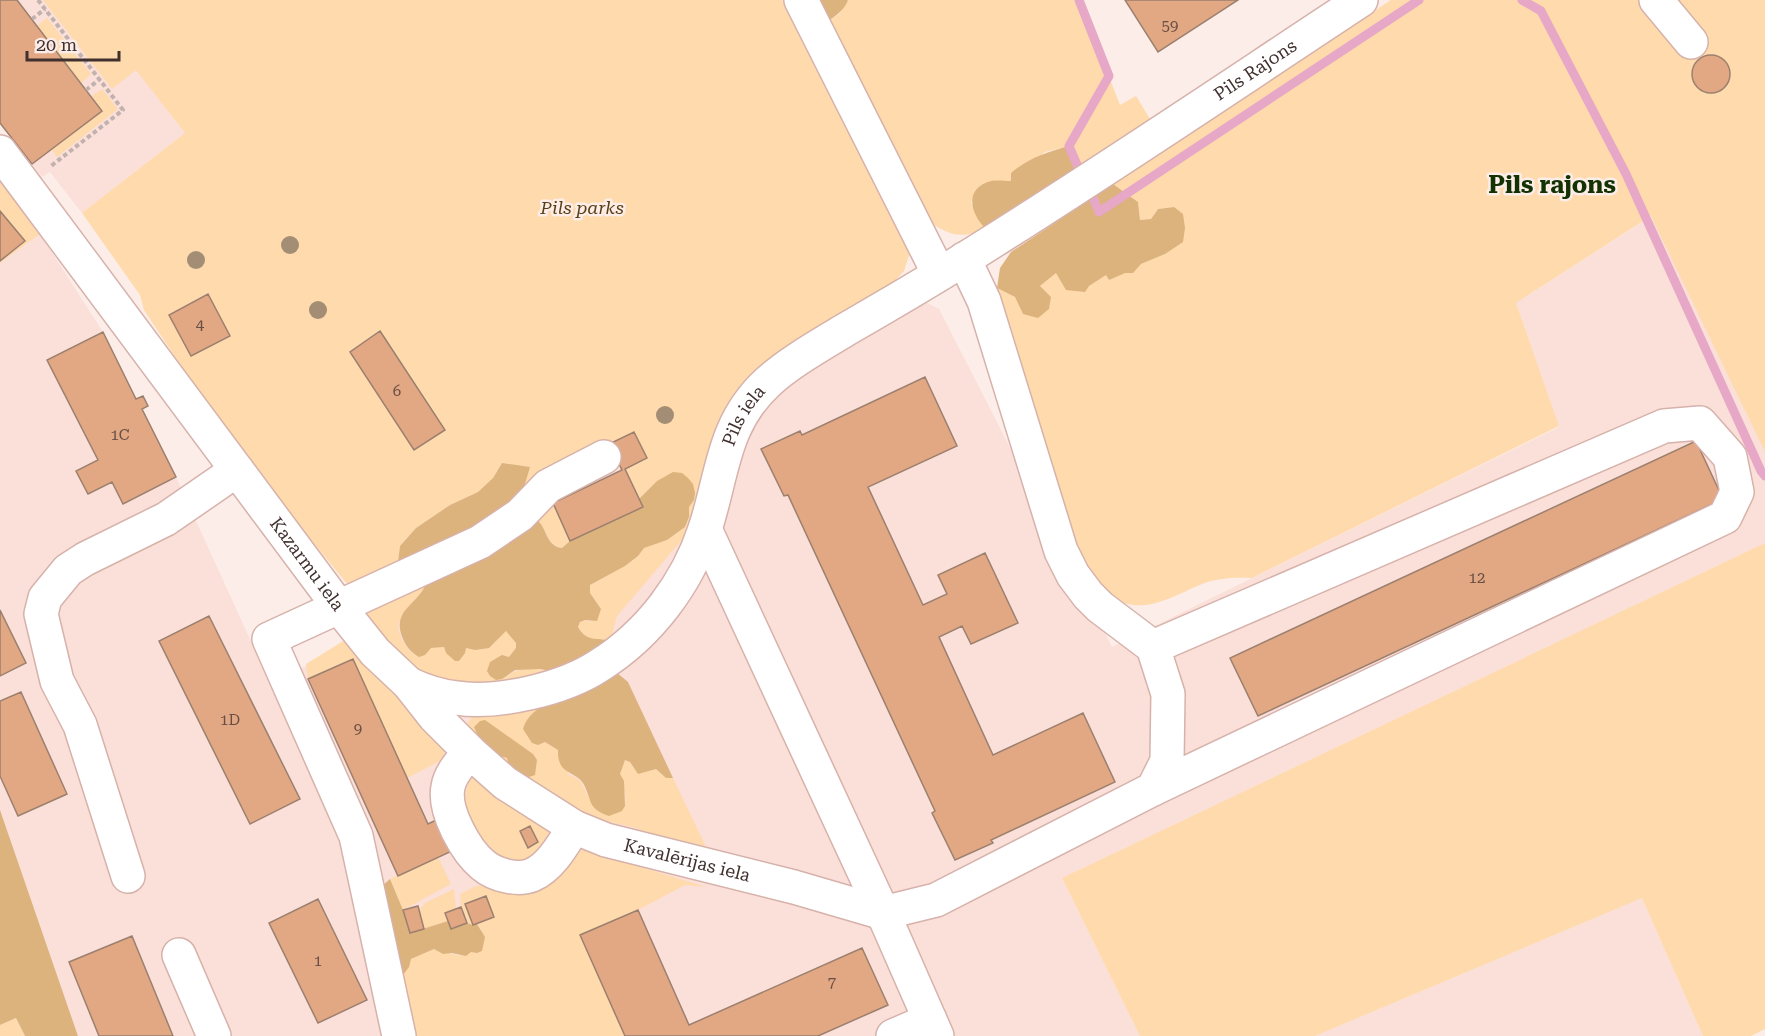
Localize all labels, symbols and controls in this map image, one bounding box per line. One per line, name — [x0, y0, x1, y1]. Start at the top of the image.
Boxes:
house number: 59 — [1162, 17, 1178, 35]
scale bar — [27, 24, 118, 62]
text: 20 m — [36, 34, 77, 55]
street label: Pils Rajons — [1210, 35, 1300, 105]
district label: Pils rajons — [1488, 171, 1616, 199]
park label: Pils parks — [539, 197, 624, 218]
house number: 4 — [196, 316, 205, 334]
street label: Pils iela — [718, 380, 769, 449]
house number: 6 — [393, 382, 401, 400]
house number: 1C — [110, 426, 130, 444]
street label: Kazarmu iela — [266, 513, 349, 615]
house number: 12 — [1469, 569, 1485, 587]
house number: 1D — [220, 711, 240, 729]
house number: 9 — [354, 720, 362, 738]
street label: Kavalērijas iela — [622, 834, 753, 886]
house number: 1 — [314, 952, 322, 970]
house number: 7 — [828, 973, 836, 991]

